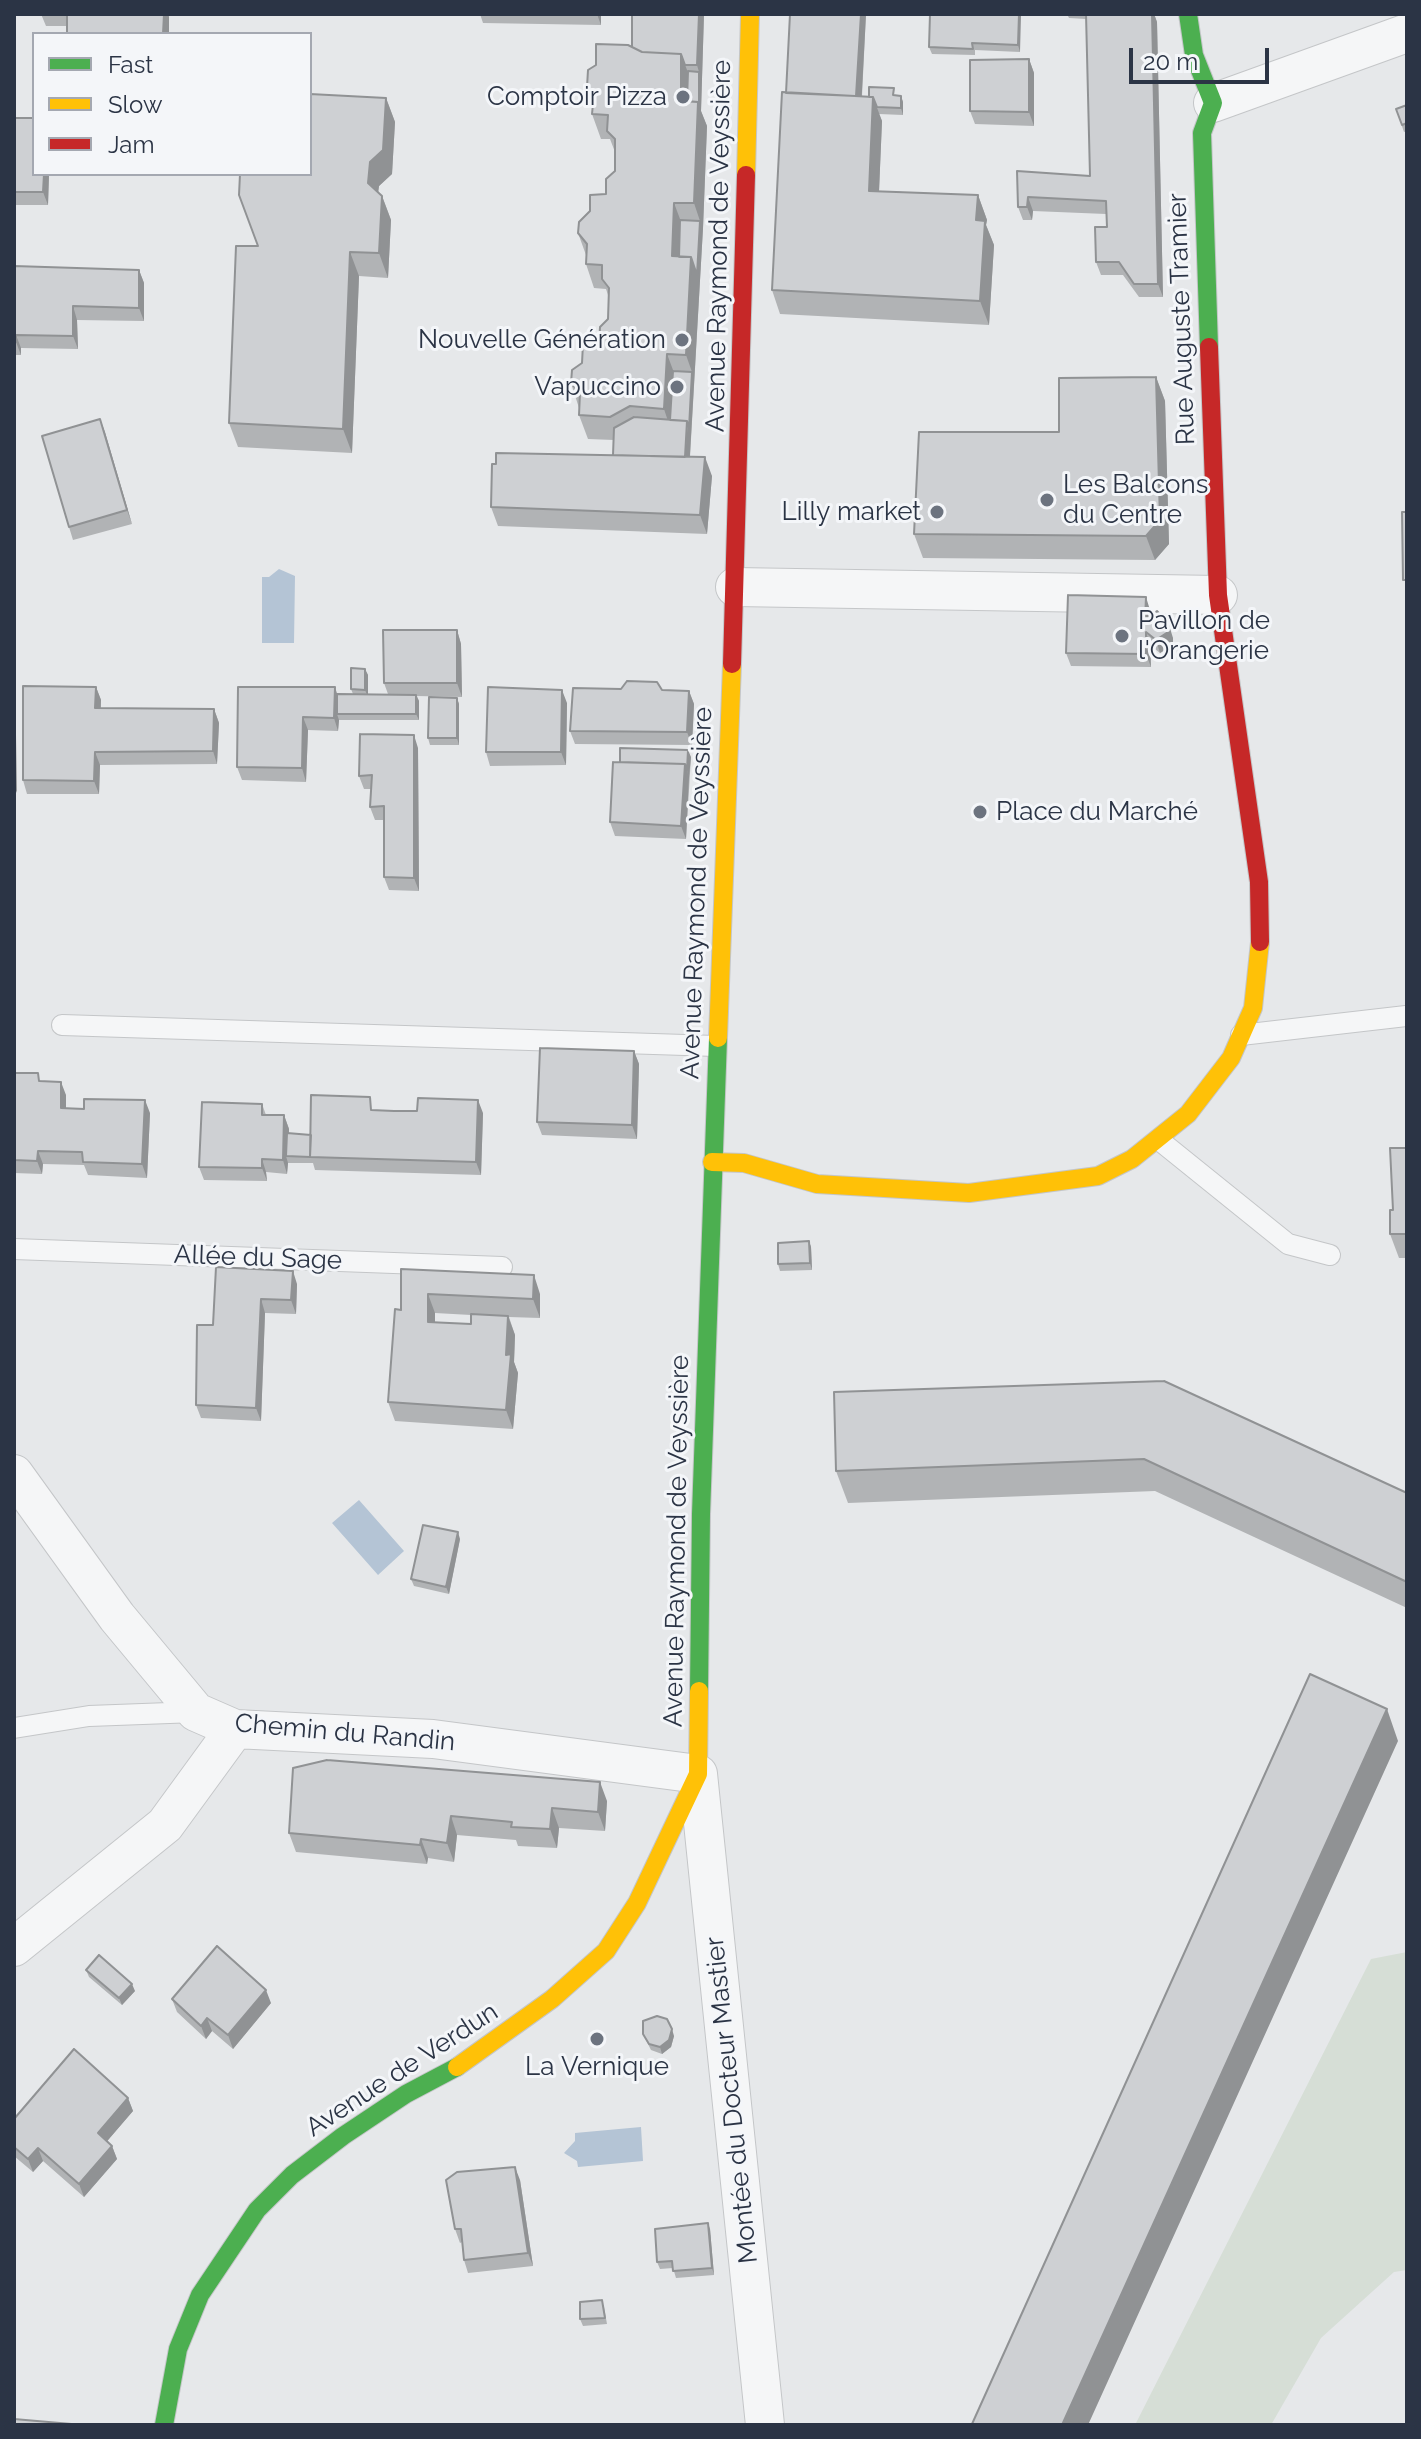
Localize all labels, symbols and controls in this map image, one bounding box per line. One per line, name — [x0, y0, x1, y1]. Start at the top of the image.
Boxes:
legend — [32, 32, 312, 176]
scale bar — [1133, 32, 1273, 82]
text: 20 m — [1143, 47, 1198, 76]
text: Fast — [108, 50, 153, 79]
street label: Avenue Raymond de Veyssière — [700, 60, 738, 432]
place label: Comptoir Pizza — [487, 81, 667, 113]
marker: Comptoir Pizza — [674, 88, 692, 106]
text: Slow — [108, 90, 162, 119]
text: Jam — [108, 130, 154, 159]
street label: Rue Auguste Tramier — [1162, 193, 1202, 445]
place label: Nouvelle Génération — [418, 324, 666, 356]
marker: Nouvelle Génération — [673, 331, 691, 349]
place label: Vapuccino — [534, 371, 661, 403]
marker: Vapuccino — [668, 378, 686, 396]
place label: Les Balcons du Centre — [1063, 469, 1208, 530]
marker: Les Balcons du Centre — [1038, 491, 1056, 509]
place label: Lilly market — [782, 496, 921, 528]
marker: Lilly market — [928, 503, 946, 521]
place label: Pavillon de l'Orangerie — [1138, 605, 1270, 666]
marker: Pavillon de l'Orangerie — [1113, 627, 1131, 645]
street label: Avenue Raymond de Veyssière — [675, 706, 719, 1080]
place label: Place du Marché — [996, 796, 1198, 828]
marker: Place du Marché — [971, 803, 989, 821]
street label: Allée du Sage — [173, 1239, 343, 1277]
street label: Avenue Raymond de Veyssière — [658, 1355, 696, 1727]
street label: Chemin du Randin — [234, 1708, 456, 1758]
street label: Montée du Docteur Mastier — [699, 1935, 765, 2265]
street label: Avenue de Verdun — [300, 1996, 504, 2144]
marker: La Vernique — [588, 2030, 606, 2048]
place label: La Vernique — [525, 2051, 669, 2083]

